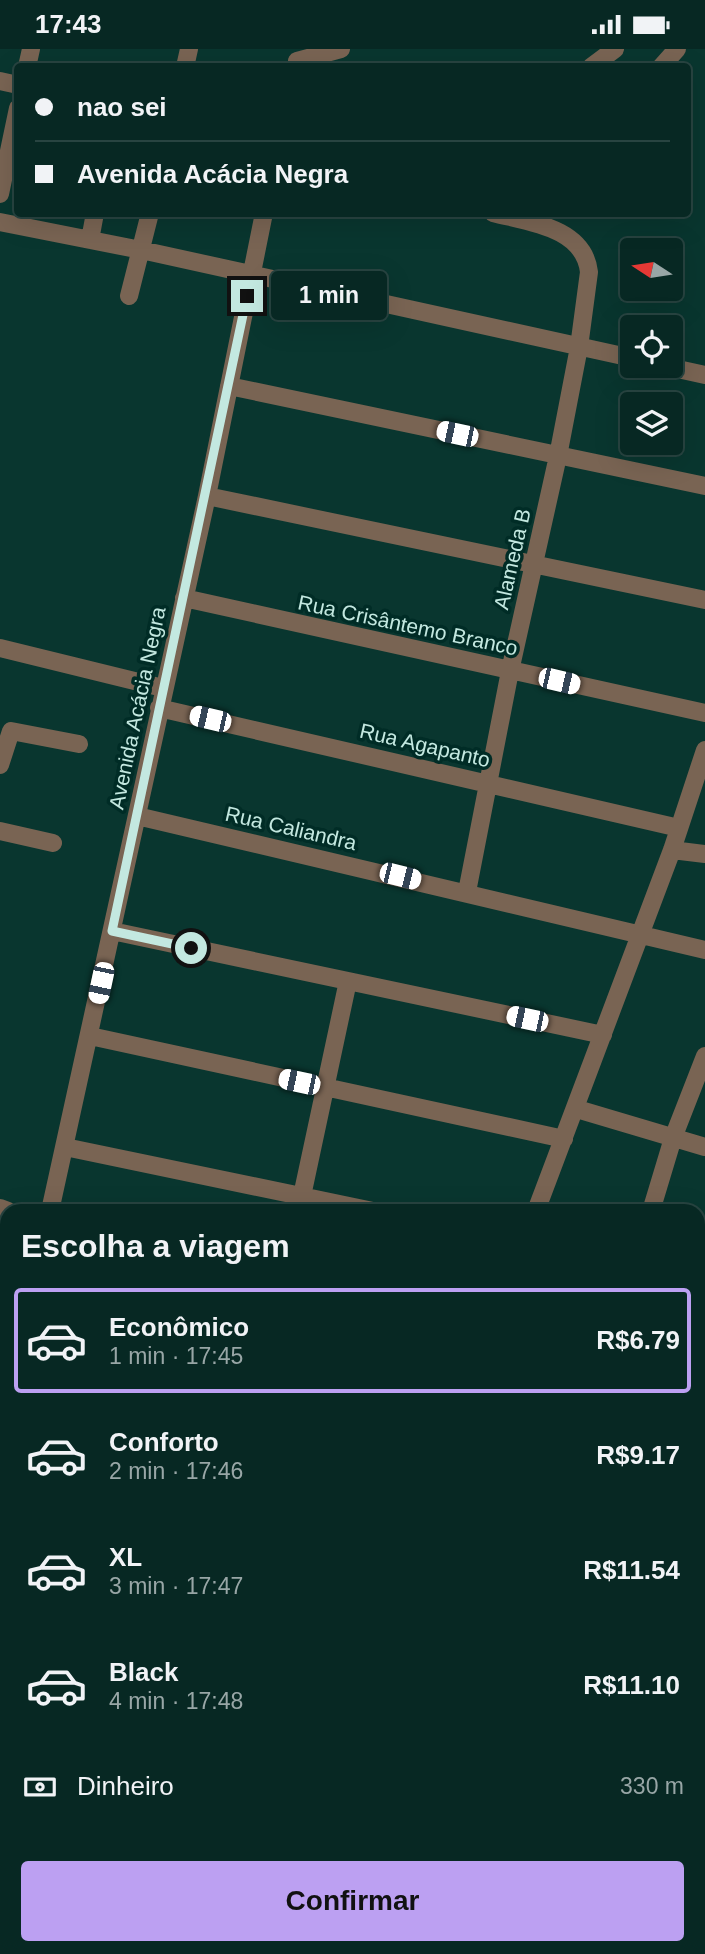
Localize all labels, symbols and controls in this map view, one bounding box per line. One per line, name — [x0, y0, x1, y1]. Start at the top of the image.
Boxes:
text: 17:43 — [35, 9, 102, 39]
text: nao sei — [77, 92, 167, 122]
text: Avenida Acácia Negra — [77, 159, 348, 189]
north arrow — [620, 238, 682, 301]
map controls — [620, 238, 683, 455]
callout: 1 min — [272, 271, 387, 321]
route end — [231, 280, 263, 312]
text: 1 min — [299, 282, 359, 308]
button: locate — [620, 315, 683, 378]
button: layers — [620, 392, 683, 455]
car — [435, 419, 480, 449]
street label: Alameda B — [489, 506, 535, 612]
street label: Rua Crisântemo Branco — [296, 590, 520, 660]
street label: Avenida Acácia Negra — [104, 604, 170, 811]
car — [537, 666, 582, 696]
car — [188, 704, 233, 734]
street label: Rua Agapanto — [358, 719, 492, 771]
street label: Rua Caliandra — [223, 802, 359, 854]
car — [378, 861, 423, 891]
route start — [175, 932, 207, 964]
car — [87, 960, 116, 1006]
car — [505, 1004, 550, 1034]
car — [277, 1067, 322, 1097]
text: Escolha a viagem — [21, 1228, 290, 1264]
icon: car — [25, 1309, 88, 1372]
text: Econômico — [109, 1312, 249, 1342]
text: R$6.79 — [596, 1325, 680, 1355]
text: 1 min · 17:45 — [109, 1343, 243, 1369]
icon: car — [25, 1424, 88, 1487]
text: Conforto — [109, 1427, 219, 1457]
text: R$9.17 — [596, 1440, 680, 1470]
text: 2 min · 17:46 — [109, 1458, 243, 1484]
icon: car — [25, 1539, 88, 1602]
text: XL — [109, 1542, 142, 1572]
text: R$11.54 — [583, 1555, 680, 1585]
text: 3 min · 17:47 — [109, 1573, 243, 1599]
icon: car — [25, 1654, 88, 1717]
text: Black — [109, 1657, 178, 1687]
text: R$11.10 — [583, 1670, 680, 1700]
text: 4 min · 17:48 — [109, 1688, 243, 1714]
icon: cash — [21, 1768, 59, 1806]
text: Dinheiro — [77, 1771, 174, 1801]
text: 330 m — [620, 1773, 684, 1799]
button: Confirmar — [21, 1861, 684, 1941]

